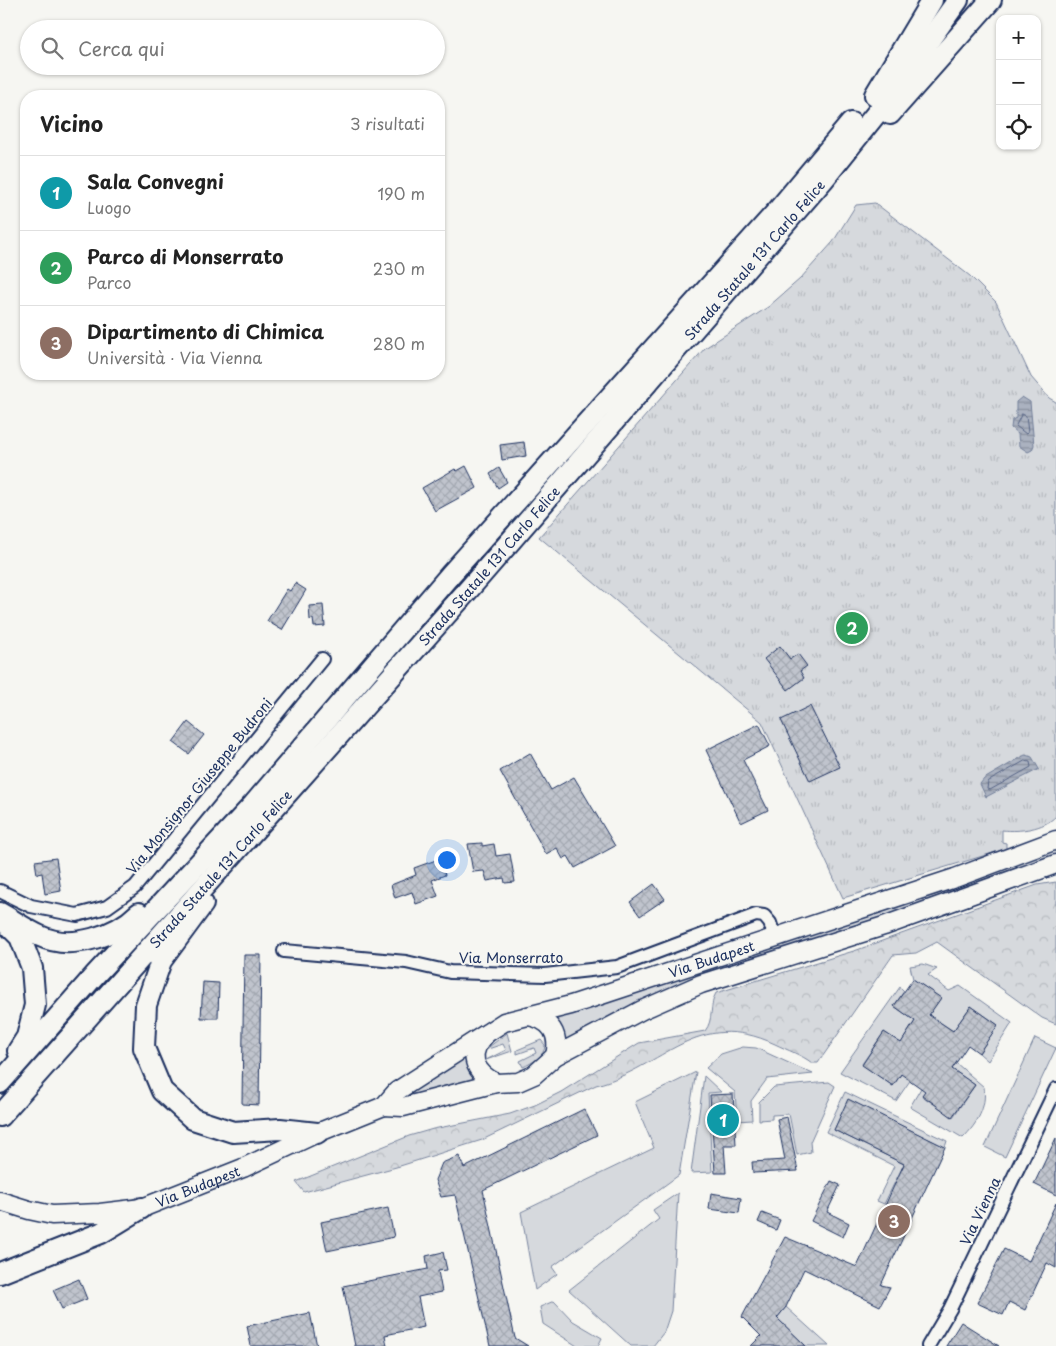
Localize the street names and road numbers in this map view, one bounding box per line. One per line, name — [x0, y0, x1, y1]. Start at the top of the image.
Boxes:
street label: Strada Statale 131 Carlo Felice — [679, 175, 829, 344]
street label: Strada Statale 131 Carlo Felice — [413, 481, 564, 650]
street label: Via Monsignor Giuseppe Budroni — [121, 693, 277, 879]
street label: Strada Statale 131 Carlo Felice — [144, 785, 296, 953]
street label: Via Budapest — [666, 934, 757, 983]
street label: Via Monserrato — [459, 947, 564, 968]
street label: Via Budapest — [152, 1160, 243, 1212]
street label: Via Vienna — [954, 1173, 1006, 1249]

